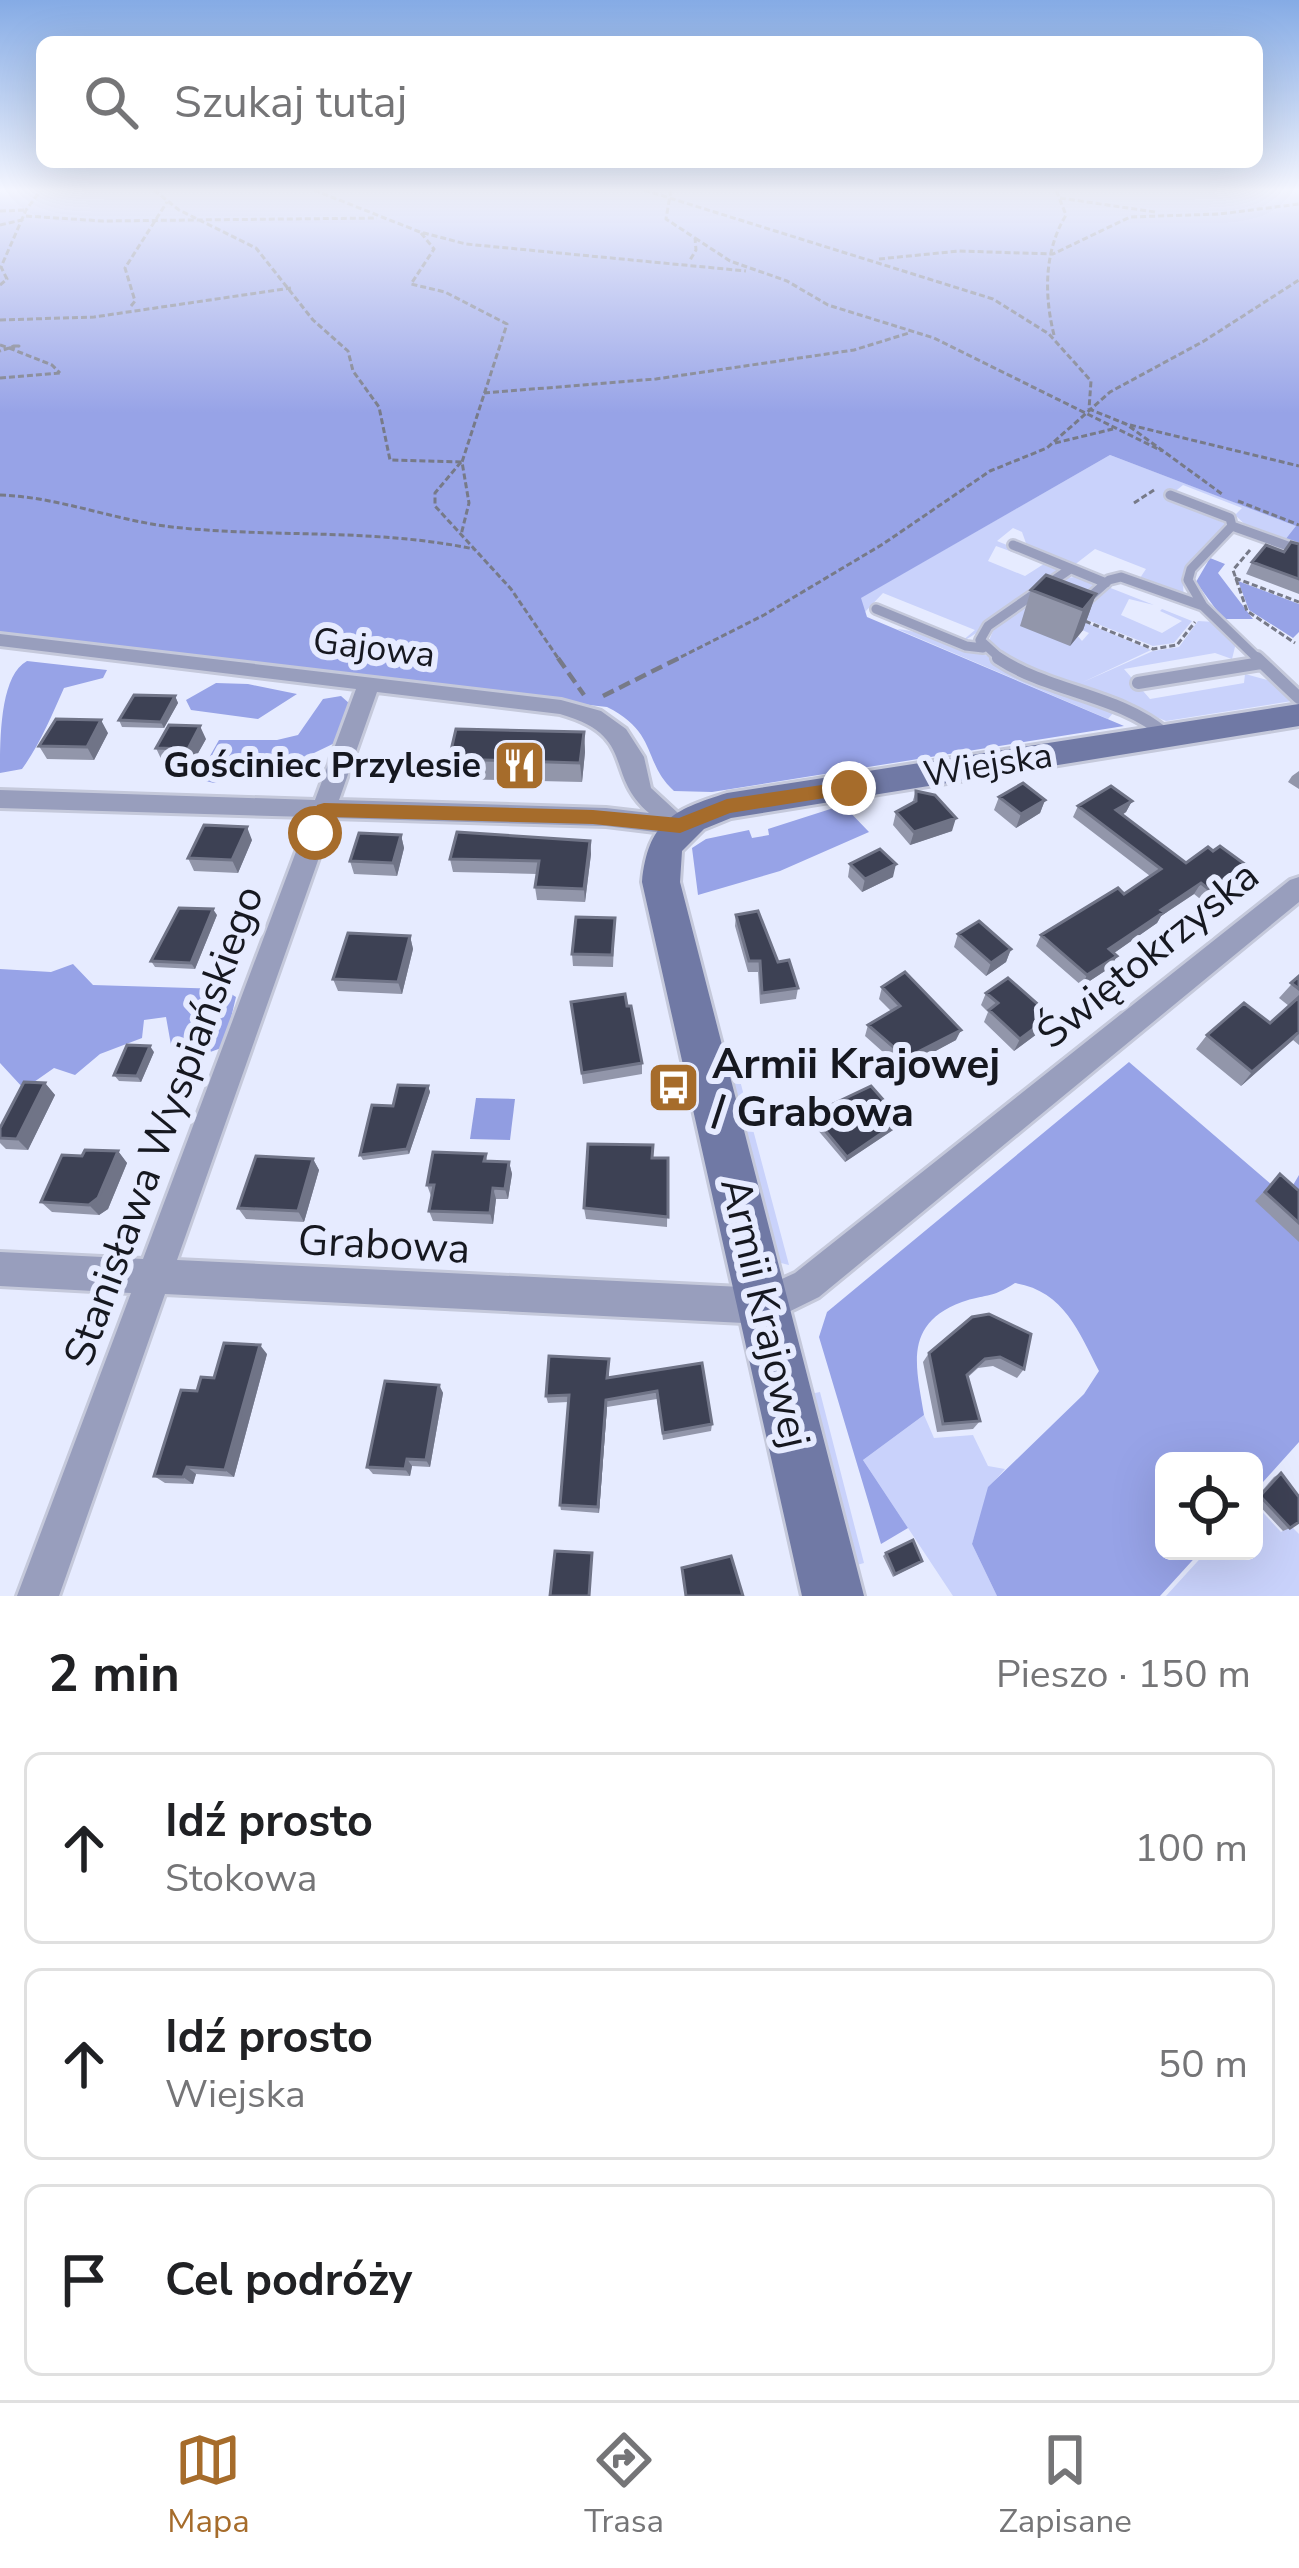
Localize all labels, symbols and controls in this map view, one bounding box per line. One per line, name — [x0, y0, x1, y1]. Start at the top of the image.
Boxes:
search box — [36, 36, 1263, 168]
icon: search — [78, 69, 144, 135]
text: Szukaj tutaj — [174, 72, 407, 133]
street label: Gajowa — [310, 616, 438, 680]
street label: Wiejska — [920, 731, 1056, 799]
restaurant icon: Gościniec Przylesie — [492, 737, 548, 793]
place label: Gościniec Przylesie — [163, 741, 481, 790]
route end — [822, 761, 876, 815]
route start — [288, 806, 342, 860]
street label: Świętokrzyska — [1025, 848, 1271, 1062]
street label: Stanisława Wyspiańskiego — [51, 878, 277, 1374]
place label: Armii Krajowej / Grabowa — [711, 1036, 1000, 1141]
bus stop icon: Armii Krajowej / Grabowa — [645, 1060, 701, 1116]
street label: Armii Krajowej — [706, 1172, 824, 1454]
street label: Grabowa — [296, 1212, 472, 1278]
map controls — [1155, 1452, 1263, 1560]
button: locate — [1155, 1452, 1263, 1560]
text: 2 min — [48, 1639, 180, 1709]
text: Pieszo · 150 m — [996, 1648, 1251, 1701]
text: Idź prosto — [165, 1791, 373, 1852]
icon: ahead — [51, 1815, 117, 1881]
text: 100 m — [1134, 1822, 1248, 1875]
text: Stokowa — [165, 1852, 318, 1905]
text: Idź prosto — [165, 2007, 373, 2068]
icon: ahead — [51, 2031, 117, 2097]
text: 50 m — [1158, 2038, 1248, 2091]
text: Wiejska — [165, 2068, 306, 2121]
icon: arrive — [51, 2247, 117, 2313]
text: Cel podróży — [165, 2250, 412, 2311]
tab: Mapa — [167, 2427, 250, 2544]
tab: Trasa — [584, 2427, 664, 2544]
tab: Zapisane — [999, 2427, 1132, 2544]

